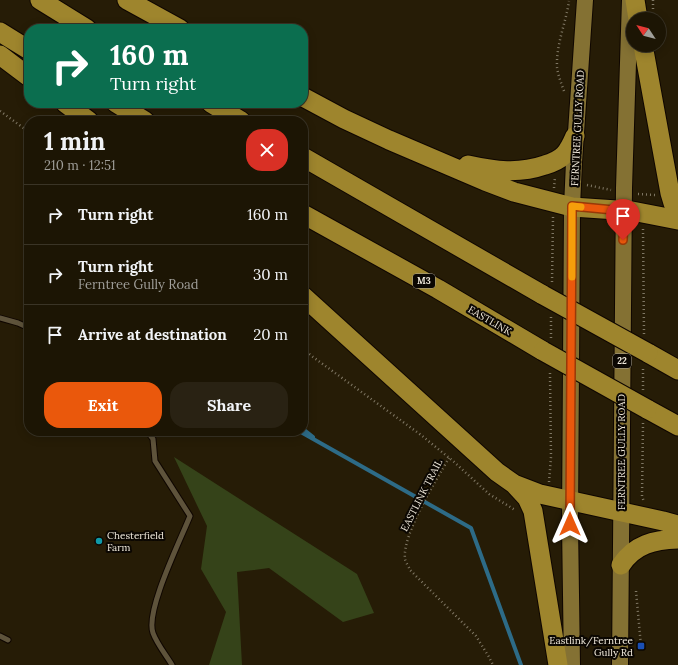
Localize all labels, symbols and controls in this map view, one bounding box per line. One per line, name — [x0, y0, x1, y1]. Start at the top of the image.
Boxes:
north arrow — [626, 12, 666, 52]
map controls — [626, 12, 666, 52]
text: 160 m — [110, 37, 188, 73]
icon: right — [44, 40, 96, 92]
street label: FERNTREE GULLY ROAD — [568, 70, 587, 186]
text: Turn right — [110, 72, 196, 95]
text: 1 min — [44, 126, 105, 157]
button: close — [246, 129, 288, 171]
text: 210 m · 12:51 — [44, 157, 116, 174]
pin — [606, 199, 640, 240]
icon: right — [44, 204, 66, 226]
text: Turn right — [78, 205, 154, 224]
text: 160 m — [247, 205, 288, 224]
icon: arrive — [612, 205, 634, 227]
text: Turn right — [78, 257, 154, 276]
icon: right — [44, 264, 66, 286]
text: 30 m — [253, 265, 288, 284]
road number: M3 — [413, 274, 435, 288]
text: Ferntree Gully Road — [78, 276, 199, 293]
street label: EASTLINK — [466, 303, 514, 338]
icon: arrive — [44, 324, 66, 346]
text: Arrive at destination — [78, 325, 227, 344]
text: 20 m — [253, 325, 288, 344]
road number: 22 — [613, 354, 631, 368]
button: Exit — [44, 382, 162, 428]
button: Share — [170, 382, 288, 428]
street label: FERNTREE GULLY ROAD — [615, 394, 628, 510]
street label: EASTLINK TRAIL — [398, 457, 445, 534]
position arrow — [549, 503, 591, 545]
place label: Chesterfield Farm — [107, 529, 164, 554]
marker: Chesterfield Farm — [94, 536, 104, 546]
place label: Eastlink/Ferntree Gully Rd — [549, 634, 634, 659]
marker: Eastlink/Ferntree Gully Rd — [636, 641, 646, 651]

